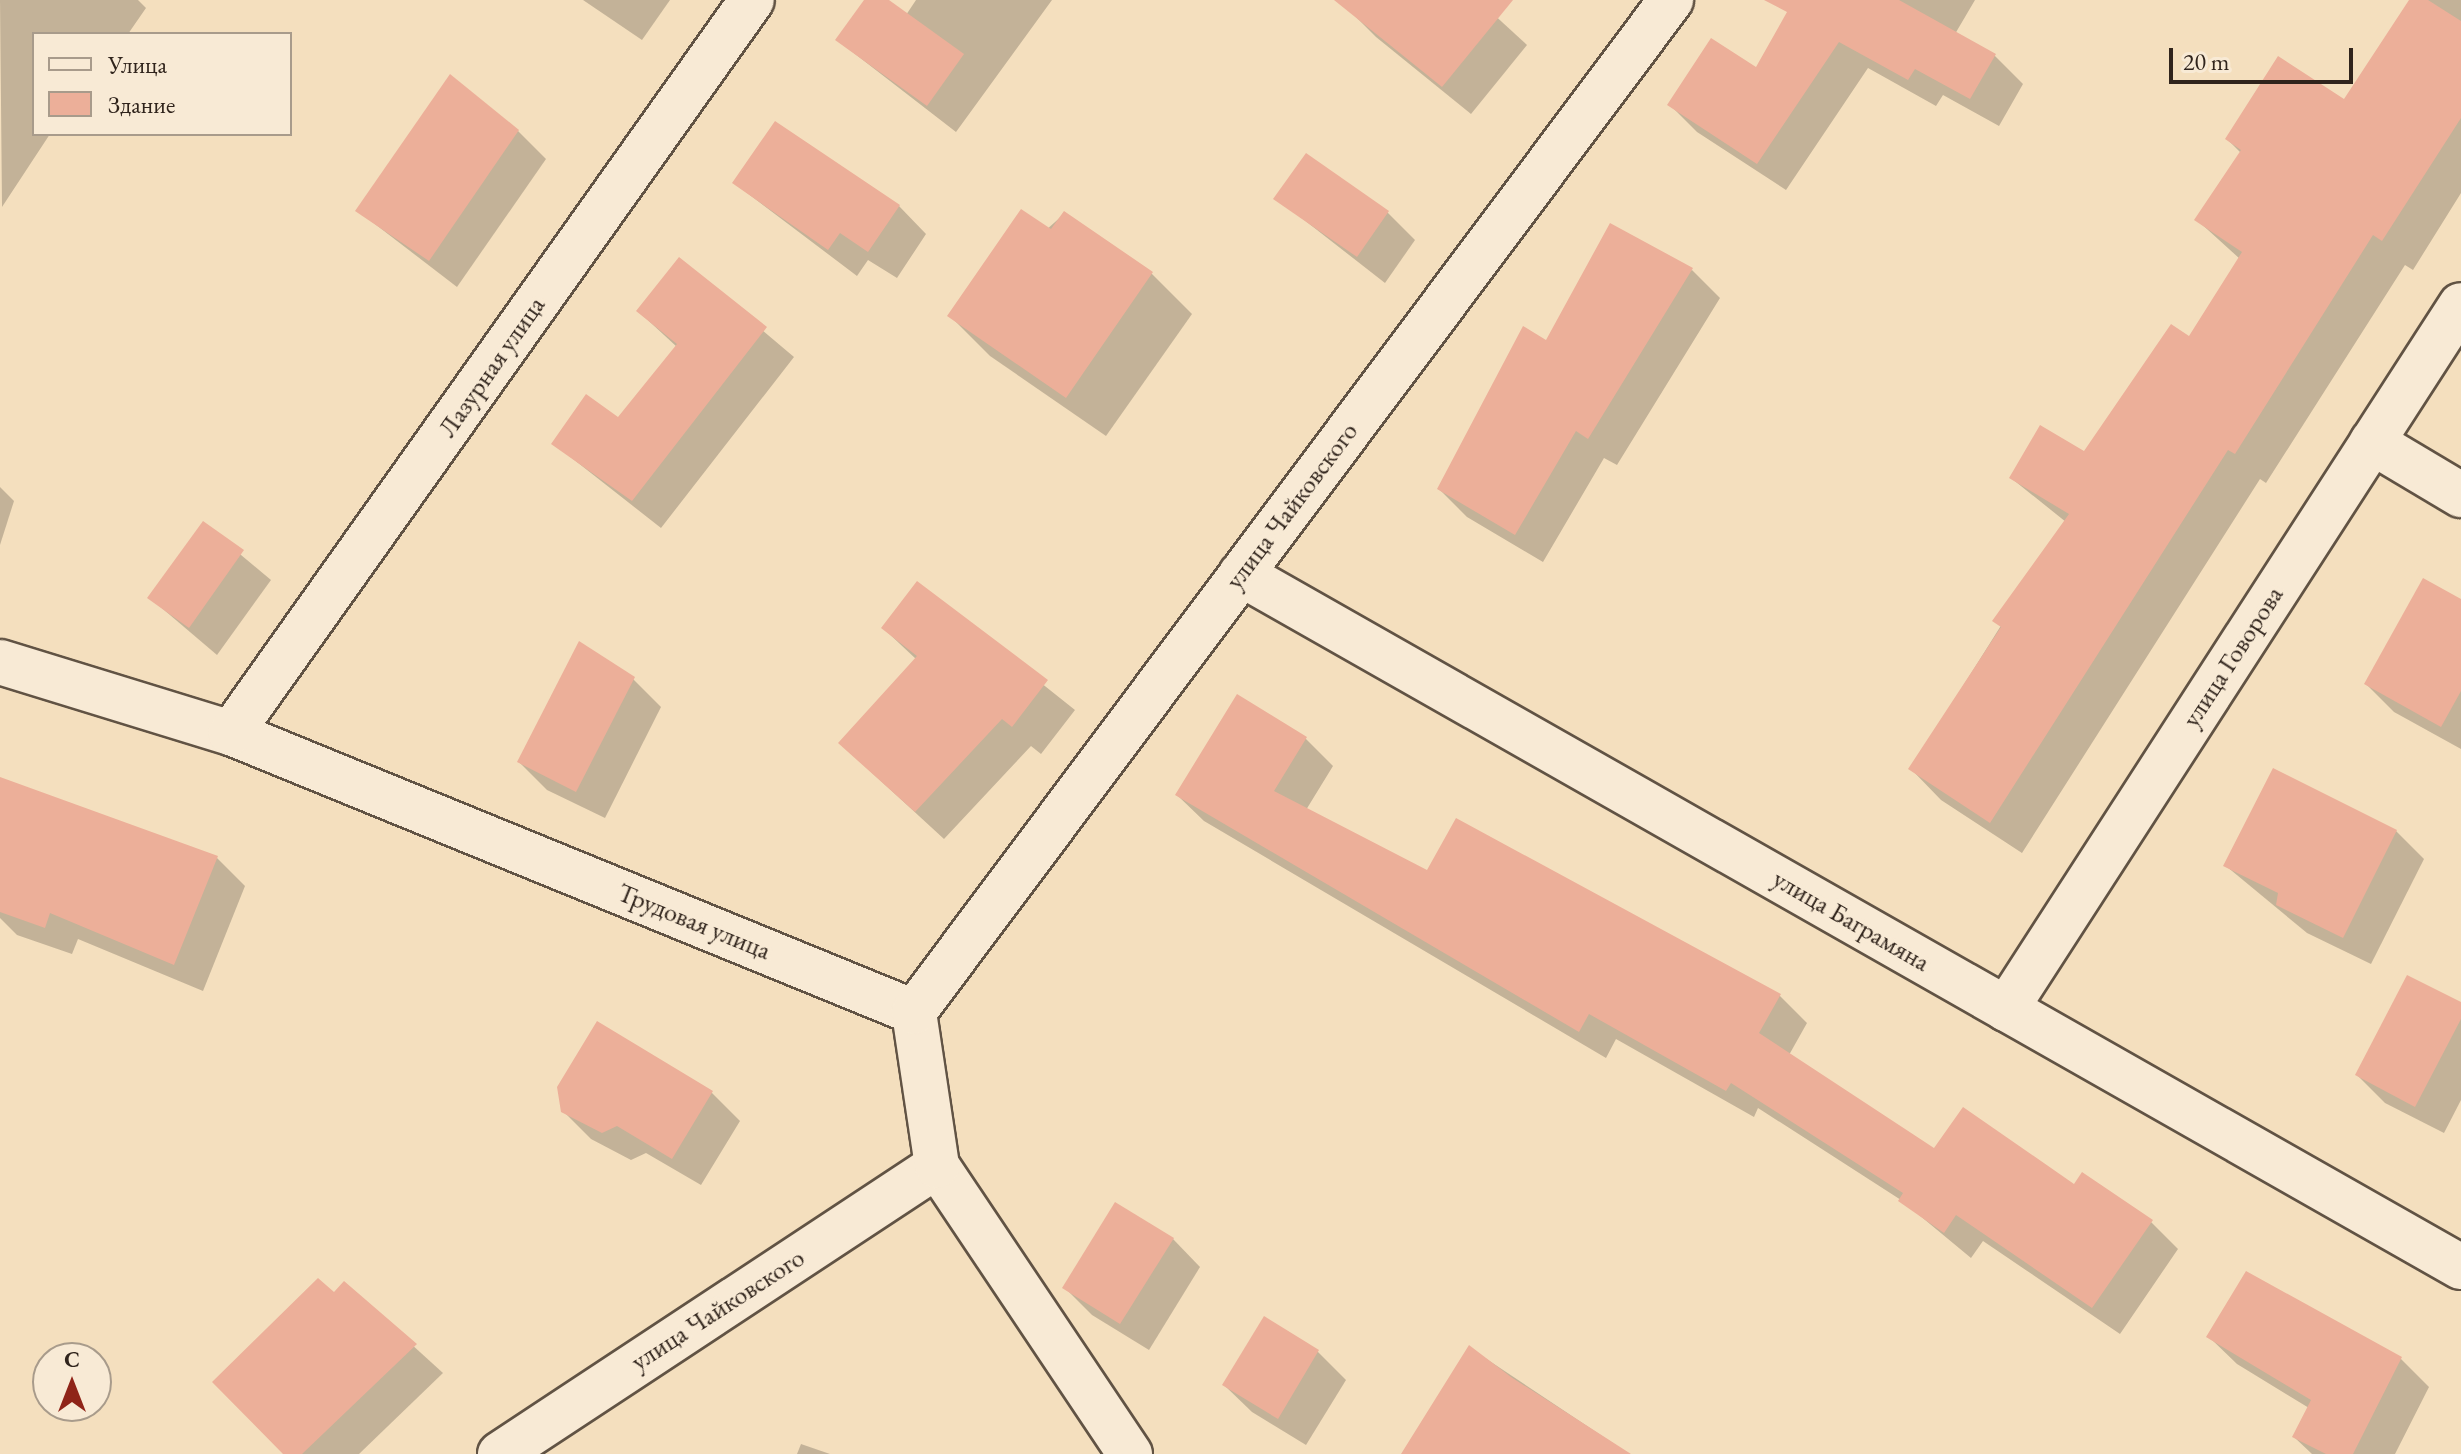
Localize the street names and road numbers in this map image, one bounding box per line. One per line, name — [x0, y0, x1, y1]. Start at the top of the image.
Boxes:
street label: Лазурная улица — [432, 291, 552, 443]
street label: улица Чайковского — [1219, 417, 1365, 595]
street label: улица Говорова — [2176, 581, 2290, 733]
street label: улица Баграмяна — [1767, 864, 1935, 978]
street label: Трудовая улица — [613, 877, 775, 967]
street label: улица Чайковского — [625, 1242, 811, 1378]

